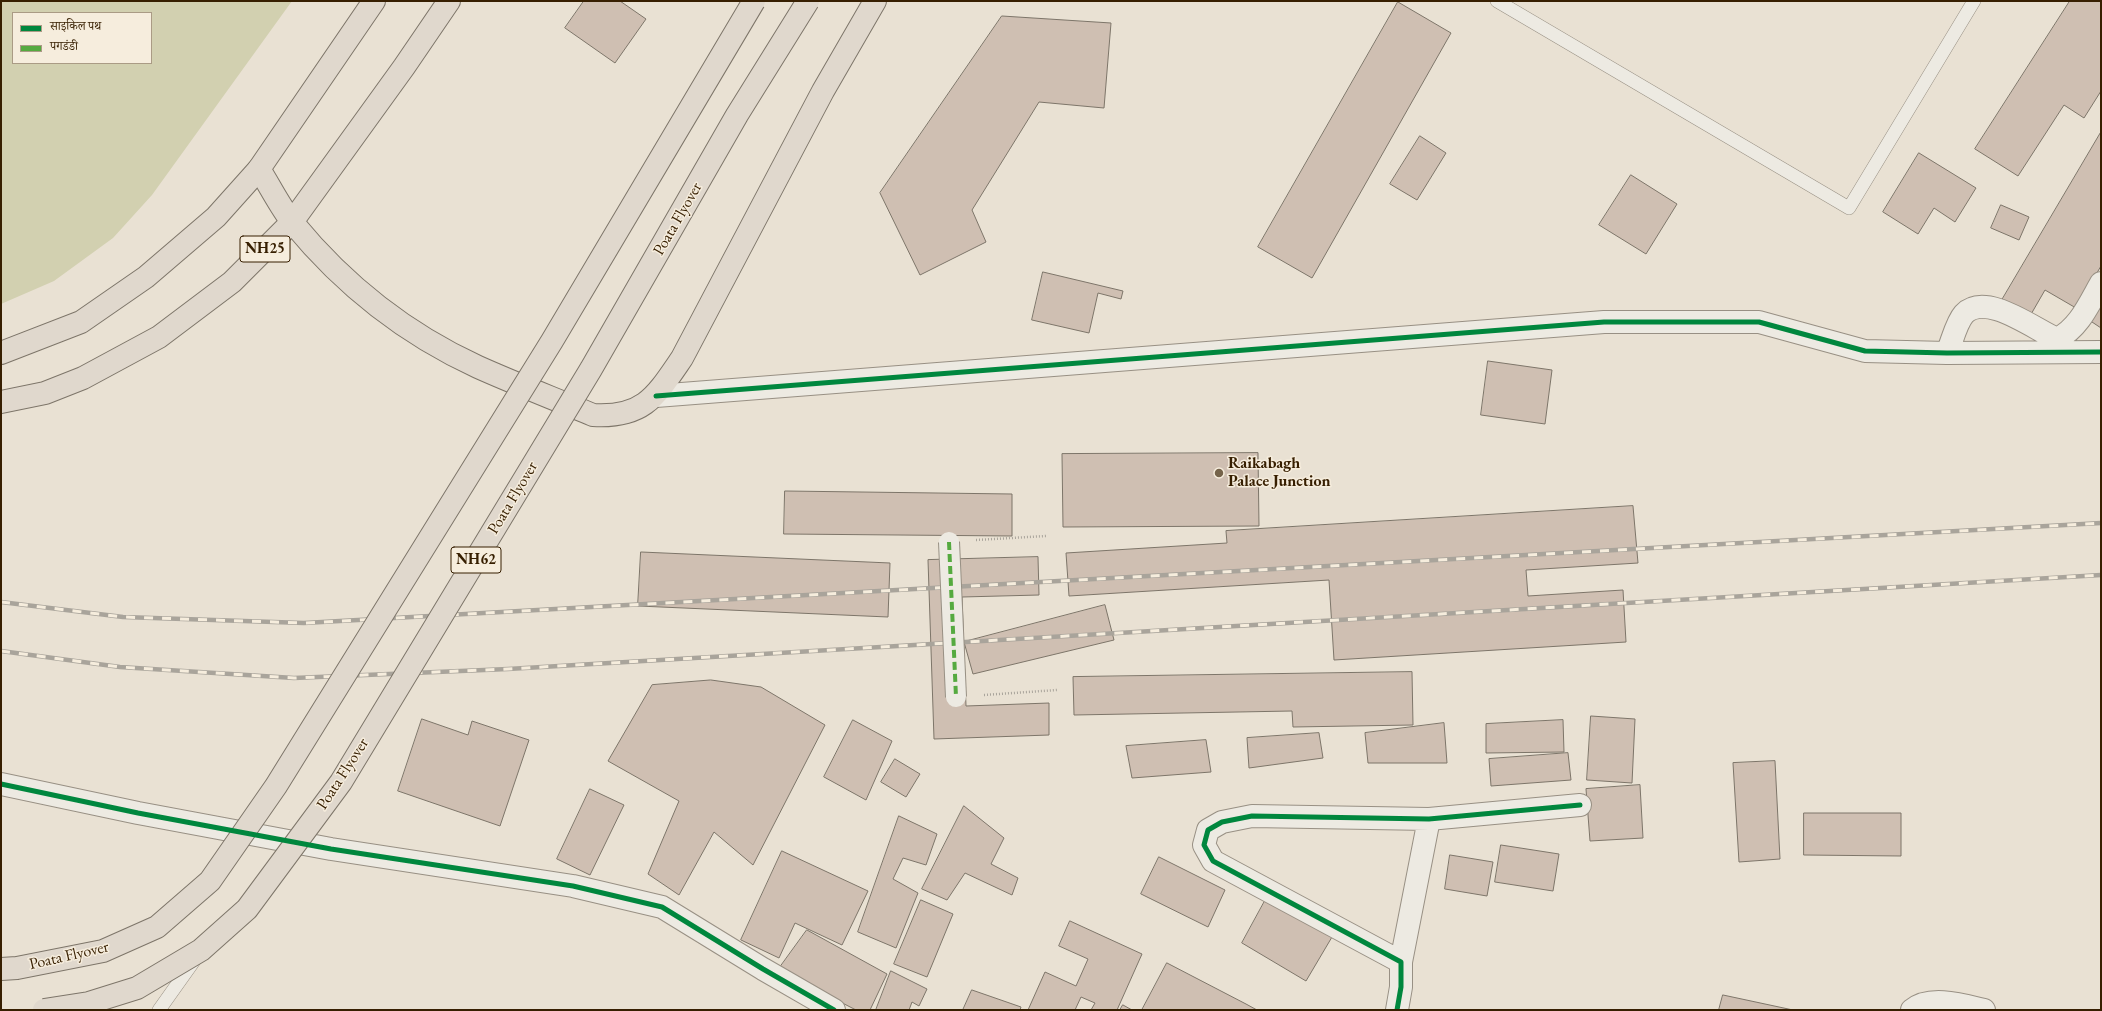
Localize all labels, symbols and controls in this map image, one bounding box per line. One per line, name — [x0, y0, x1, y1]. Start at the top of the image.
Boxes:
legend — [12, 12, 152, 64]
text: साइकिल पथ — [50, 18, 101, 34]
text: पगडंडी — [50, 38, 78, 54]
street label: Poata Flyover — [649, 179, 707, 259]
road number: NH25 — [240, 236, 290, 262]
place label: Raikabagh Palace Junction — [1228, 454, 1331, 492]
street label: Poata Flyover — [484, 458, 542, 538]
marker: Raikabagh Palace Junction — [1213, 467, 1225, 479]
road number: NH62 — [451, 547, 501, 573]
street label: Poata Flyover — [313, 735, 373, 813]
street label: Poata Flyover — [27, 938, 111, 974]

